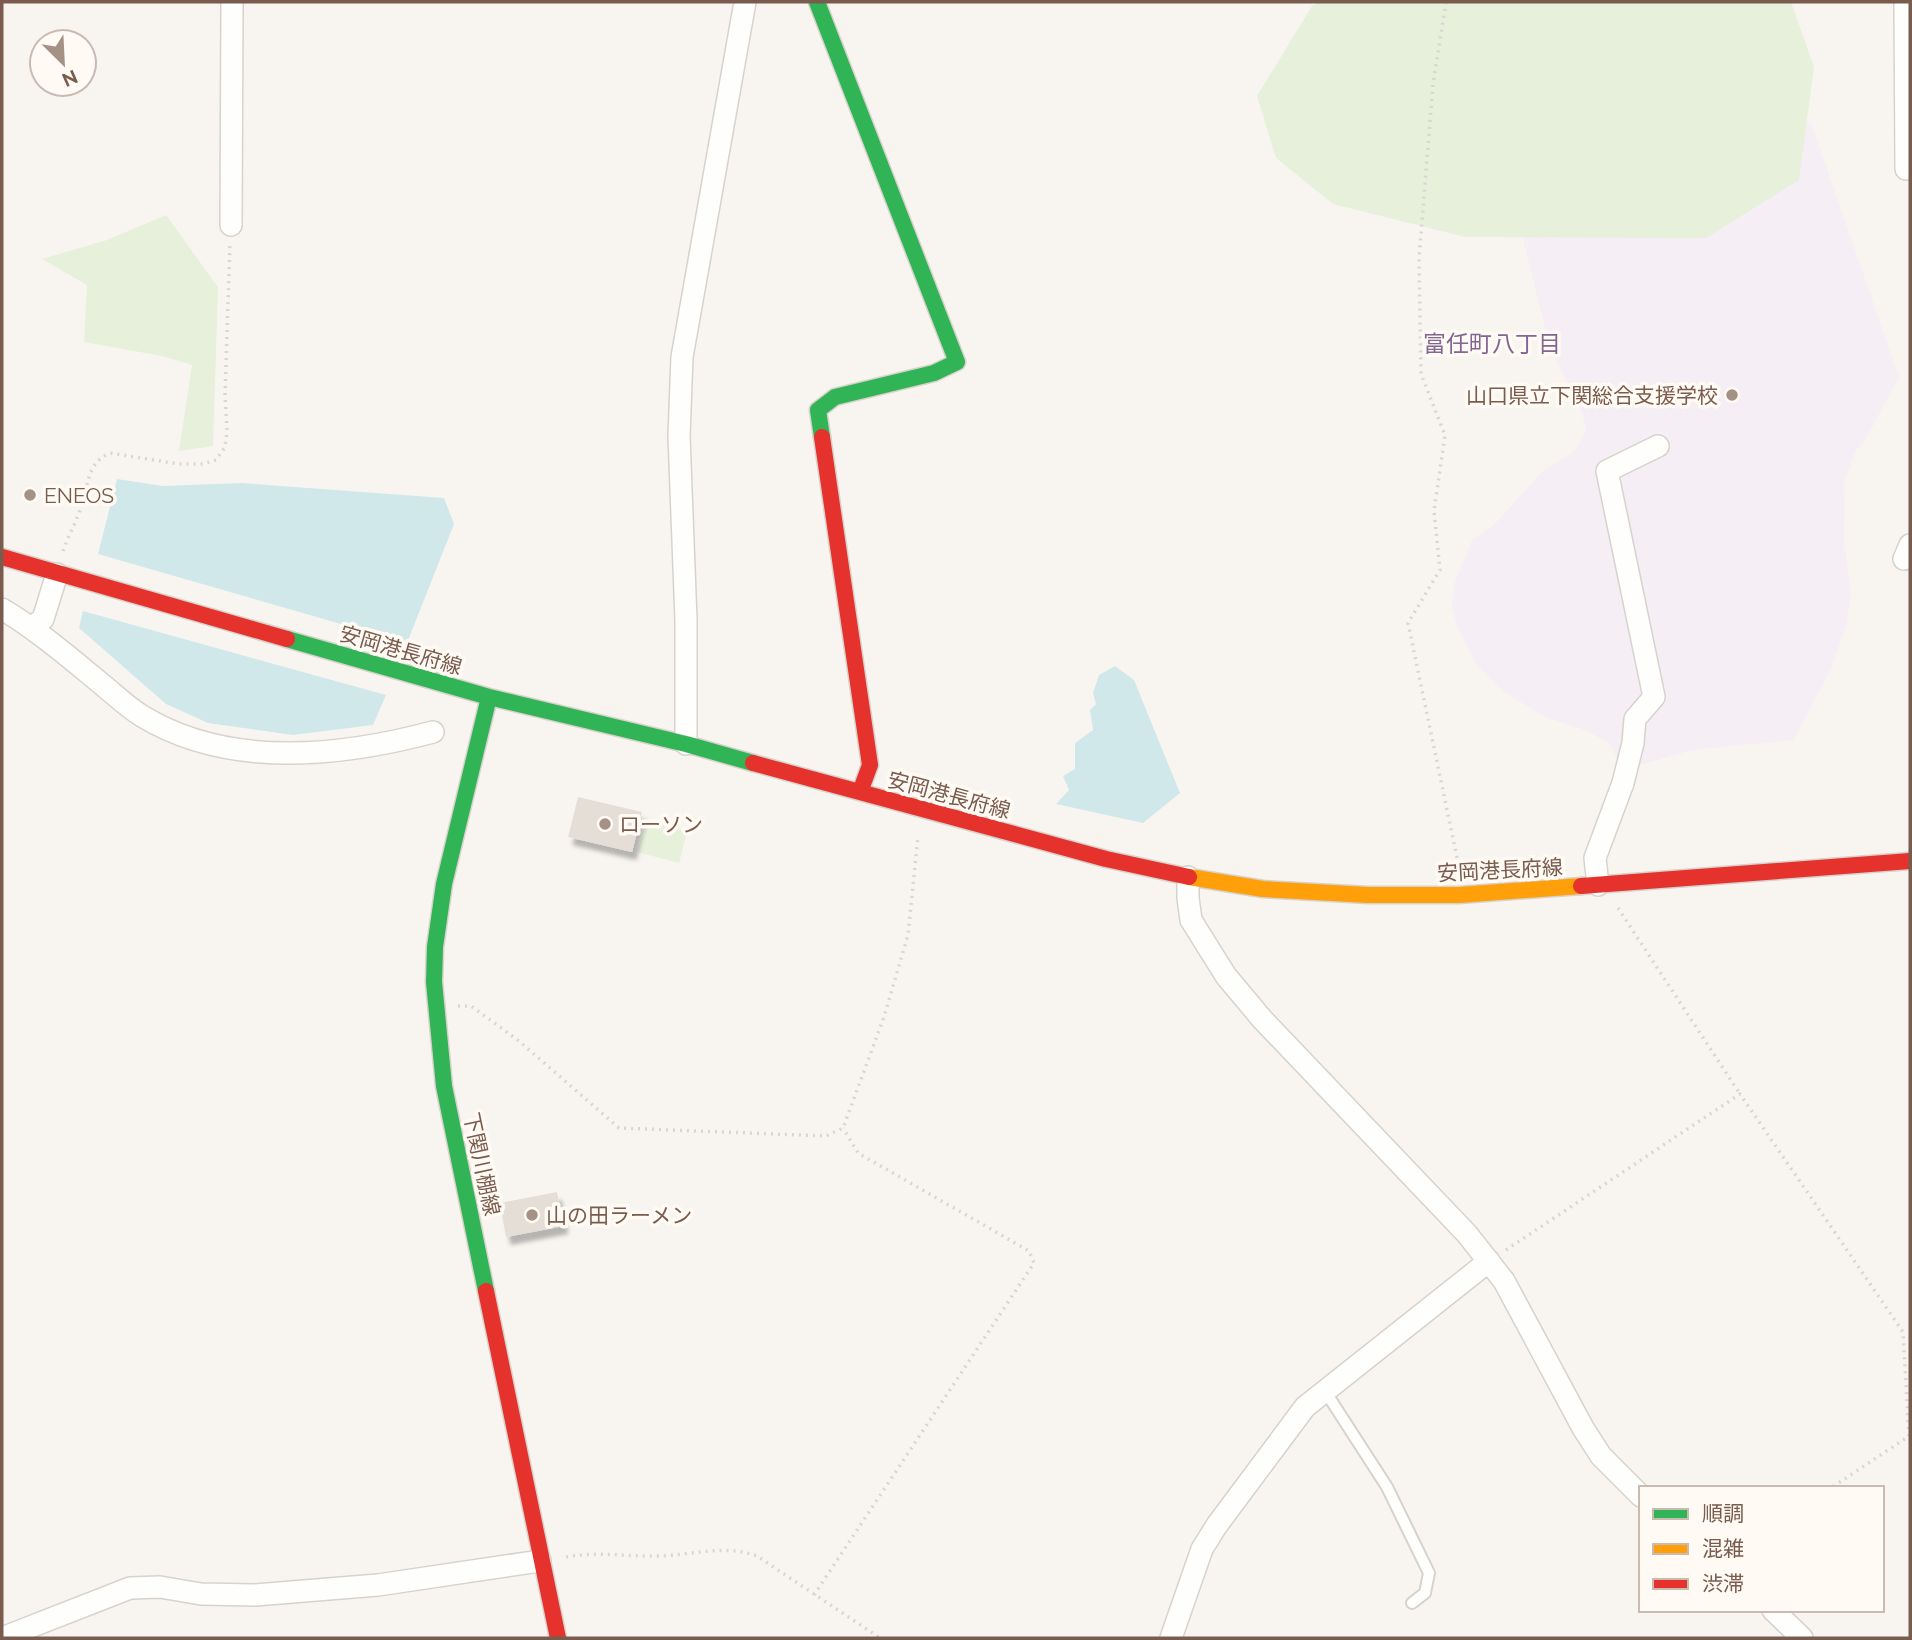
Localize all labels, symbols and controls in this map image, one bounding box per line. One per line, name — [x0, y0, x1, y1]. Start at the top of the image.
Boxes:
north arrow — [28, 28, 98, 98]
text: N — [59, 66, 81, 92]
district label: 富任町八丁目 — [1423, 330, 1561, 357]
place label: 山口県立下関総合支援学校 — [1466, 383, 1718, 408]
marker: 山口県立下関総合支援学校 — [1724, 387, 1740, 403]
place label: ENEOS — [44, 483, 114, 508]
marker: ENEOS — [22, 487, 38, 503]
street label: 安岡港長府線 — [337, 621, 465, 679]
street label: 安岡港長府線 — [885, 767, 1013, 823]
place label: ローソン — [619, 812, 703, 837]
marker: ローソン — [597, 816, 613, 832]
street label: 安岡港長府線 — [1436, 854, 1564, 886]
street label: 下関川棚線 — [459, 1110, 505, 1218]
place label: 山の田ラーメン — [546, 1203, 692, 1228]
marker: 山の田ラーメン — [524, 1207, 540, 1223]
legend — [1639, 1486, 1884, 1612]
text: 順調 — [1702, 1501, 1744, 1526]
text: 混雑 — [1702, 1536, 1744, 1561]
text: 渋滞 — [1702, 1571, 1744, 1596]

